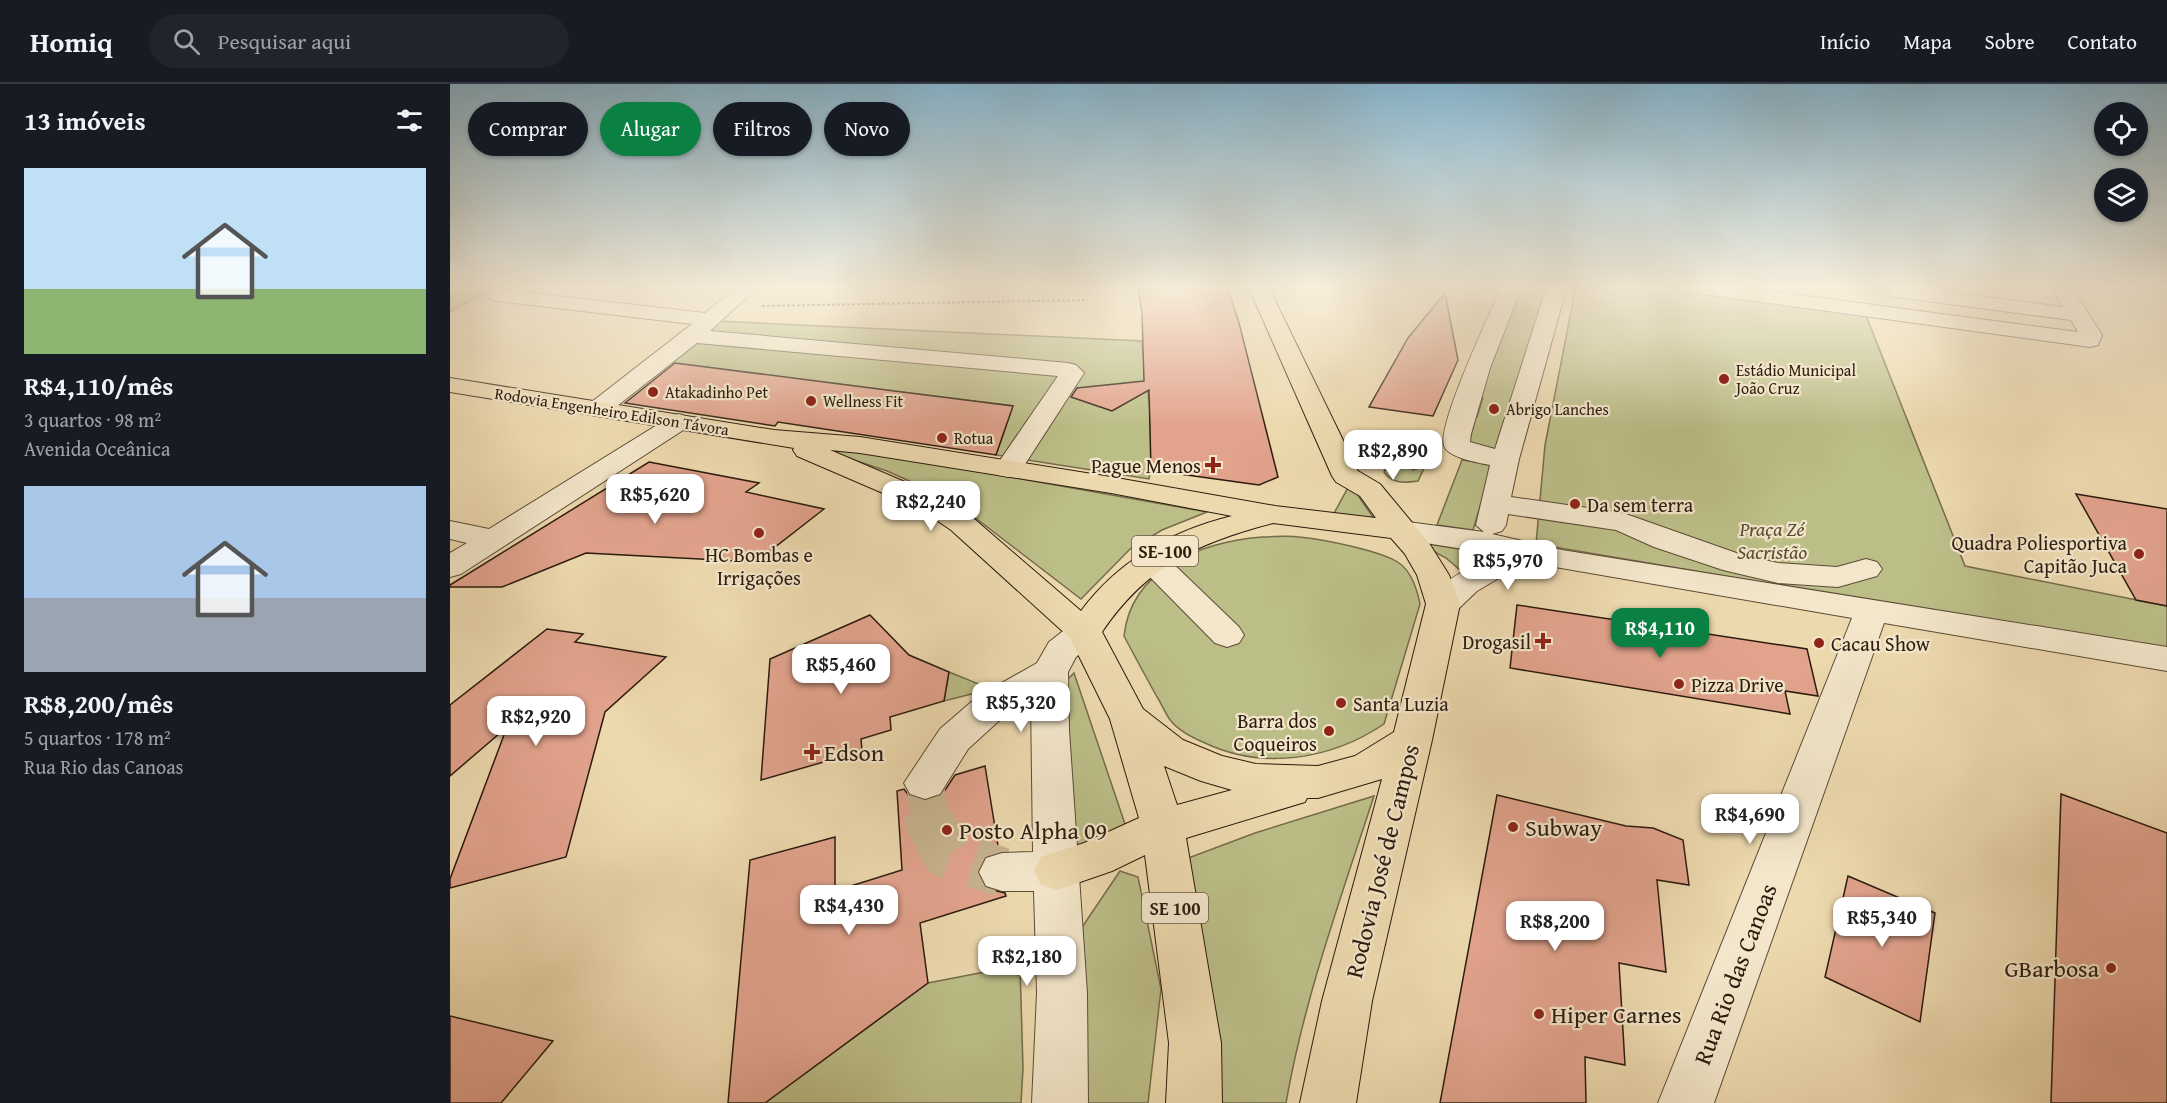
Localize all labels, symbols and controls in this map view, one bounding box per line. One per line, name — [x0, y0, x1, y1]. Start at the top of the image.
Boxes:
search box — [149, 14, 569, 68]
text: Homiq — [30, 21, 113, 62]
icon: search — [170, 25, 203, 58]
text: Pesquisar aqui — [218, 25, 351, 57]
text: Início — [1820, 26, 1870, 57]
text: Mapa — [1903, 26, 1952, 57]
text: Sobre — [1985, 26, 2035, 57]
text: Contato — [2068, 26, 2137, 57]
text: 13 imóveis — [24, 101, 146, 140]
chip: Comprar — [468, 102, 588, 156]
chip: Alugar — [600, 102, 701, 156]
chip: Filtros — [713, 102, 812, 156]
chip: Novo — [824, 102, 910, 156]
map controls — [2094, 102, 2148, 222]
button: locate — [2094, 102, 2148, 156]
icon: filters — [393, 104, 426, 137]
button: layers — [2094, 168, 2148, 222]
icon: home — [171, 207, 279, 315]
place label: Estádio Municipal João Cruz — [1734, 358, 1856, 400]
text: R$4,110/mês — [24, 366, 173, 405]
marker: Estádio Municipal João Cruz — [1717, 372, 1731, 386]
place label: Atakadinho Pet — [665, 380, 768, 404]
street label: Rodovia Engenheiro Edilson Távora — [493, 381, 731, 441]
marker: Atakadinho Pet — [646, 385, 660, 399]
place label: Wellness Fit — [823, 389, 903, 413]
marker: Wellness Fit — [804, 394, 818, 408]
place label: Abrigo Lanches — [1506, 397, 1609, 421]
marker: Abrigo Lanches — [1487, 402, 1501, 416]
text: 3 quartos · 98 m² — [24, 405, 161, 434]
place label: Rotua — [954, 426, 994, 450]
pin: R$2,890 — [1338, 430, 1448, 481]
marker: Rotua — [935, 431, 949, 445]
text: Avenida Oceânica — [24, 434, 170, 463]
text: R$2,890 — [1358, 435, 1428, 464]
place label: Pague Menos — [1091, 451, 1201, 480]
marker: Pague Menos — [1206, 458, 1220, 472]
pin: R$5,620 — [600, 474, 710, 525]
text: R$5,620 — [620, 479, 690, 508]
pin: R$2,240 — [876, 481, 986, 532]
text: R$2,240 — [896, 486, 966, 515]
place label: Da sem terra — [1587, 490, 1694, 519]
marker: Da sem terra — [1568, 497, 1582, 511]
park label: Praça Zé Sacristão — [1737, 514, 1807, 566]
icon: home — [171, 525, 279, 633]
marker: HC Bombas e Irrigações — [752, 526, 766, 540]
place label: Quadra Poliesportiva Capitão Juca — [1952, 528, 2128, 580]
road number: SE-100 — [1132, 536, 1198, 566]
place label: HC Bombas e Irrigações — [705, 540, 813, 592]
pin: R$5,970 — [1453, 540, 1563, 591]
text: R$5,970 — [1473, 545, 1543, 574]
marker: Quadra Poliesportiva Capitão Juca — [2132, 547, 2146, 561]
pin: R$4,110 — [1605, 608, 1715, 659]
text: R$4,110 — [1625, 613, 1695, 642]
place label: Drogasil — [1462, 627, 1531, 656]
place label: Cacau Show — [1831, 629, 1931, 658]
marker: Drogasil — [1536, 634, 1550, 648]
marker: Cacau Show — [1812, 636, 1826, 650]
pin: R$5,460 — [786, 644, 896, 695]
text: R$5,460 — [806, 649, 876, 678]
place label: Pizza Drive — [1691, 670, 1784, 699]
marker: Pizza Drive — [1672, 677, 1686, 691]
pin: R$5,320 — [966, 682, 1076, 733]
text: R$8,200/mês — [24, 684, 173, 723]
text: R$5,320 — [986, 687, 1056, 716]
place label: Santa Luzia — [1353, 689, 1449, 718]
pin: R$2,920 — [481, 696, 591, 747]
marker: Santa Luzia — [1334, 696, 1348, 710]
text: R$2,920 — [501, 701, 571, 730]
place label: Barra dos Coqueiros — [1233, 706, 1317, 758]
text: 5 quartos · 178 m² — [24, 723, 171, 752]
marker: Barra dos Coqueiros — [1322, 724, 1336, 738]
place label: Edson — [824, 735, 885, 770]
street label: Rodovia José de Campos — [1336, 740, 1428, 982]
marker: Edson — [805, 745, 819, 759]
text: Rua Rio das Canoas — [24, 752, 184, 781]
pin: R$4,690 — [1695, 794, 1805, 845]
text: R$4,690 — [1715, 799, 1785, 828]
place label: Subway — [1525, 810, 1602, 845]
place label: Posto Alpha 09 — [959, 813, 1107, 848]
marker: Subway — [1506, 820, 1520, 834]
marker: Posto Alpha 09 — [940, 823, 954, 837]
street label: Rua Rio das Canoas — [1684, 878, 1786, 1070]
pin: R$4,430 — [794, 885, 904, 936]
text: R$4,430 — [814, 890, 884, 919]
road number: SE 100 — [1142, 893, 1208, 923]
pin: R$5,340 — [1827, 897, 1937, 948]
pin: R$8,200 — [1500, 901, 1610, 952]
text: R$5,340 — [1847, 902, 1917, 931]
text: R$8,200 — [1520, 906, 1590, 935]
pin: R$2,180 — [972, 936, 1082, 987]
text: R$2,180 — [992, 941, 1062, 970]
place label: GBarbosa — [2004, 951, 2100, 986]
marker: GBarbosa — [2104, 961, 2118, 975]
place label: Hiper Carnes — [1551, 997, 1682, 1032]
marker: Hiper Carnes — [1532, 1007, 1546, 1021]

